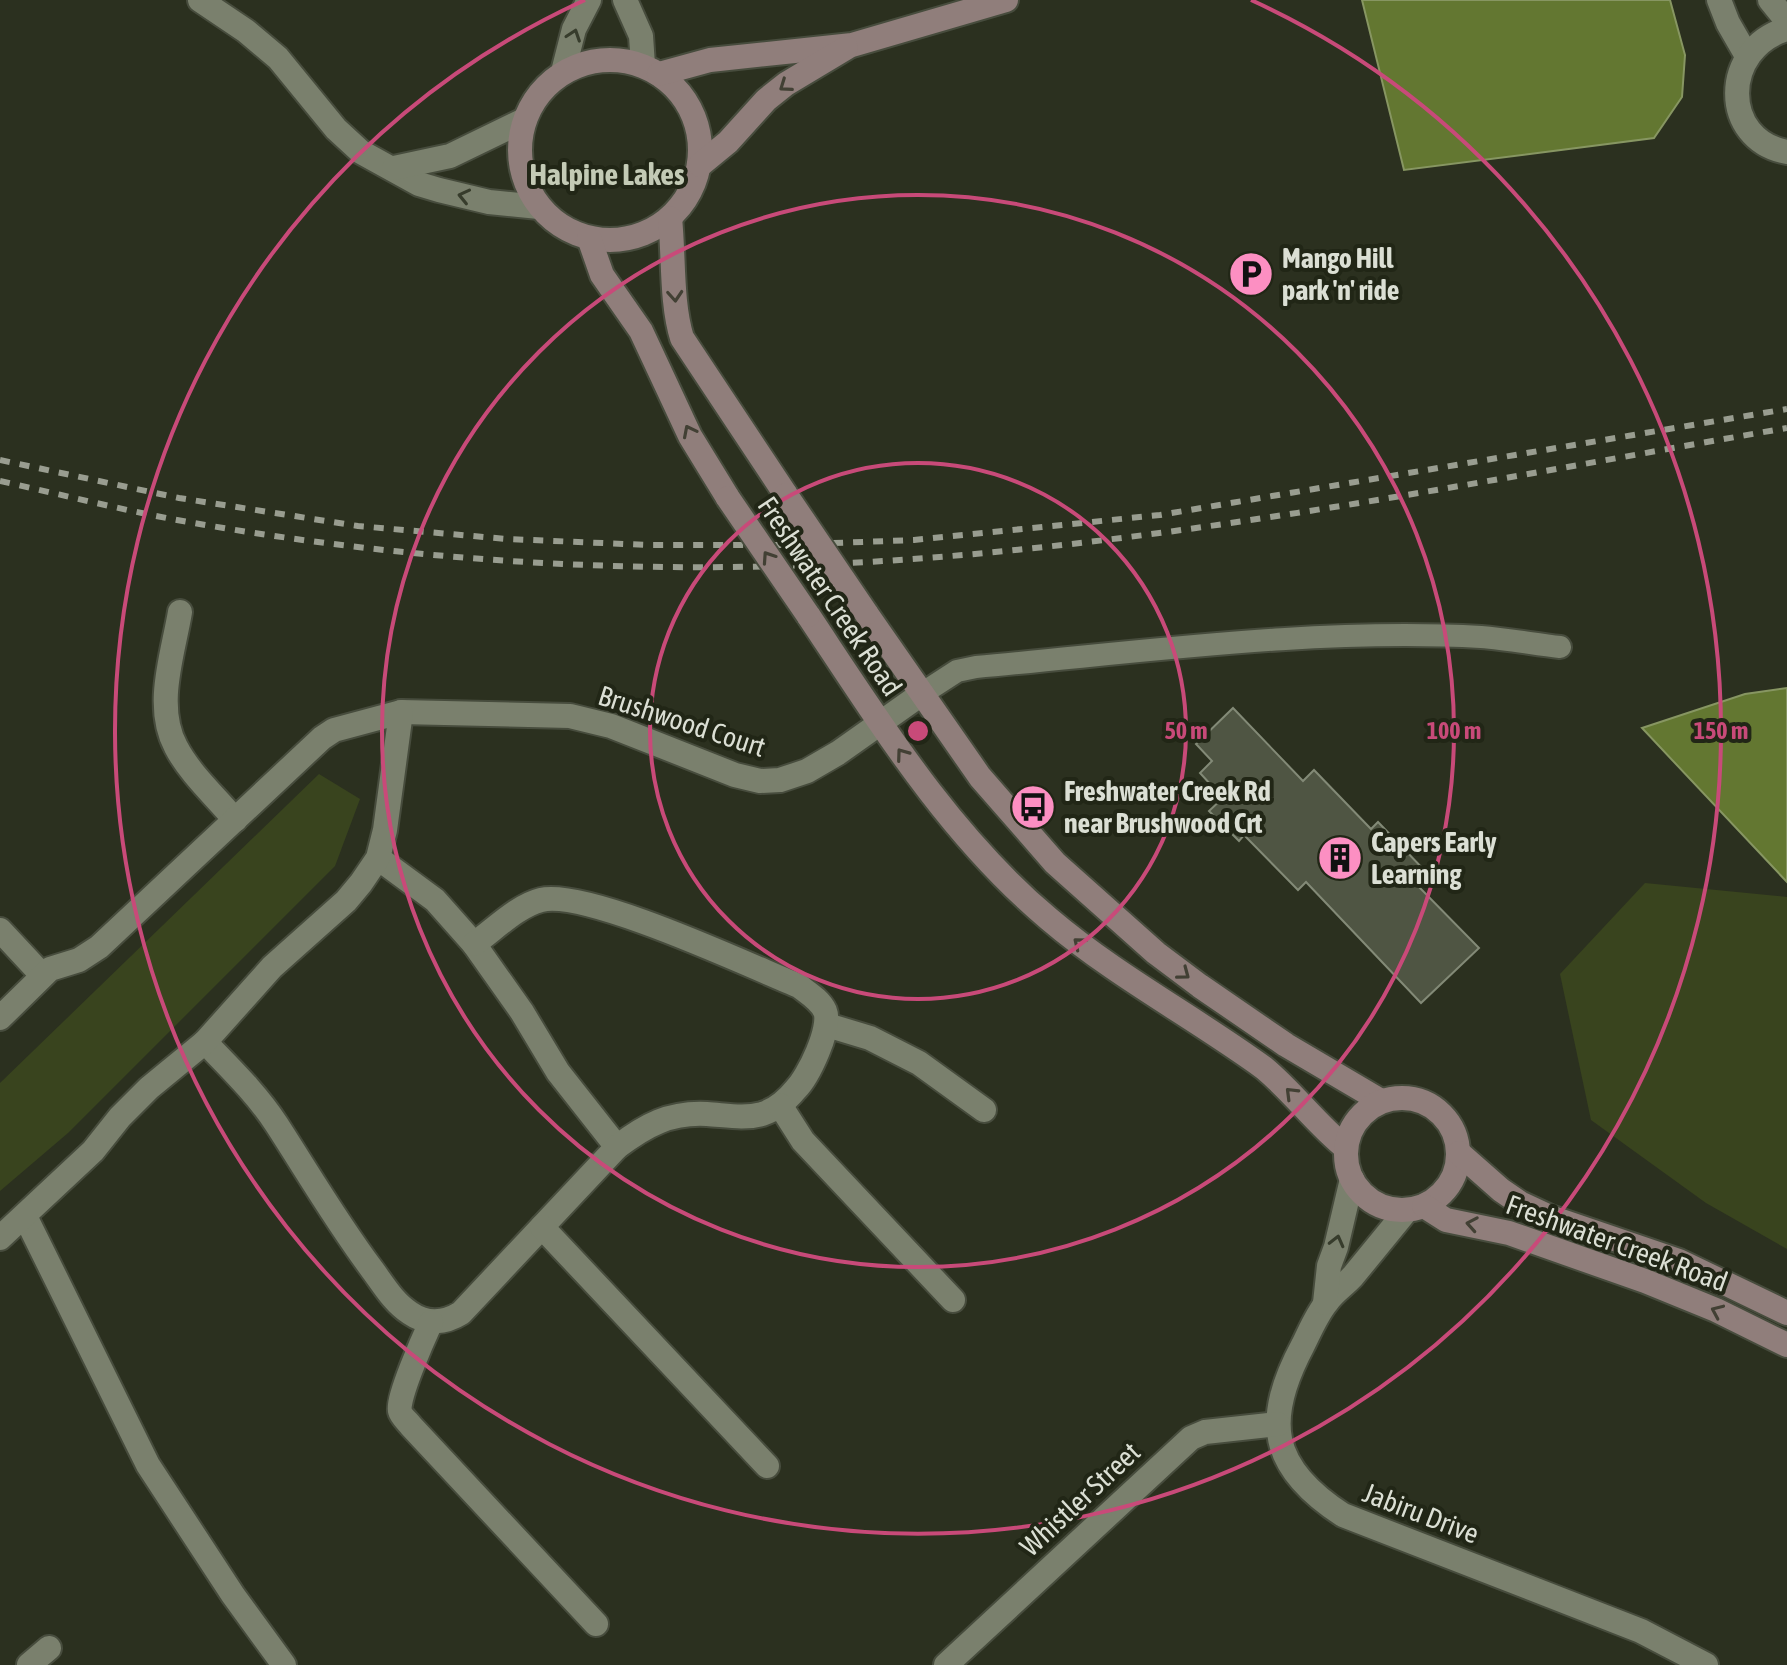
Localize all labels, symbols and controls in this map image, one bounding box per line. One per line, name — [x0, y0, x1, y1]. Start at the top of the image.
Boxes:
one-way arrow — [564, 29, 580, 43]
one-way arrow — [780, 76, 794, 91]
district label: Halpine Lakes — [529, 157, 685, 191]
one-way arrow — [457, 188, 471, 205]
place label: Mango Hill park 'n' ride — [1282, 242, 1399, 306]
parking icon: Mango Hill park 'n' ride — [1227, 250, 1275, 298]
one-way arrow — [667, 290, 684, 303]
one-way arrow — [683, 425, 698, 439]
street label: Freshwater Creek Road — [752, 490, 908, 702]
one-way arrow — [763, 551, 778, 565]
street label: Brushwood Court — [594, 679, 770, 763]
centre of rings — [904, 717, 932, 745]
text: 50 m — [1164, 717, 1208, 744]
text: 100 m — [1427, 717, 1481, 744]
text: 150 m — [1694, 717, 1748, 744]
one-way arrow — [897, 748, 912, 763]
place label: Freshwater Creek Rd near Brushwood Crt — [1064, 775, 1271, 839]
bus stop icon: Freshwater Creek Rd near Brushwood Crt — [1009, 783, 1057, 831]
place label: Capers Early Learning — [1371, 826, 1497, 890]
building icon: Capers Early Learning — [1316, 834, 1364, 882]
one-way arrow — [1074, 938, 1088, 953]
one-way arrow — [1176, 964, 1190, 979]
one-way arrow — [1286, 1088, 1300, 1102]
street label: Freshwater Creek Road — [1502, 1188, 1732, 1298]
one-way arrow — [1466, 1216, 1479, 1233]
one-way arrow — [1328, 1234, 1345, 1248]
one-way arrow — [1711, 1305, 1725, 1321]
street label: Whistler Street — [1014, 1436, 1146, 1562]
street label: Jabiru Drive — [1358, 1476, 1484, 1550]

